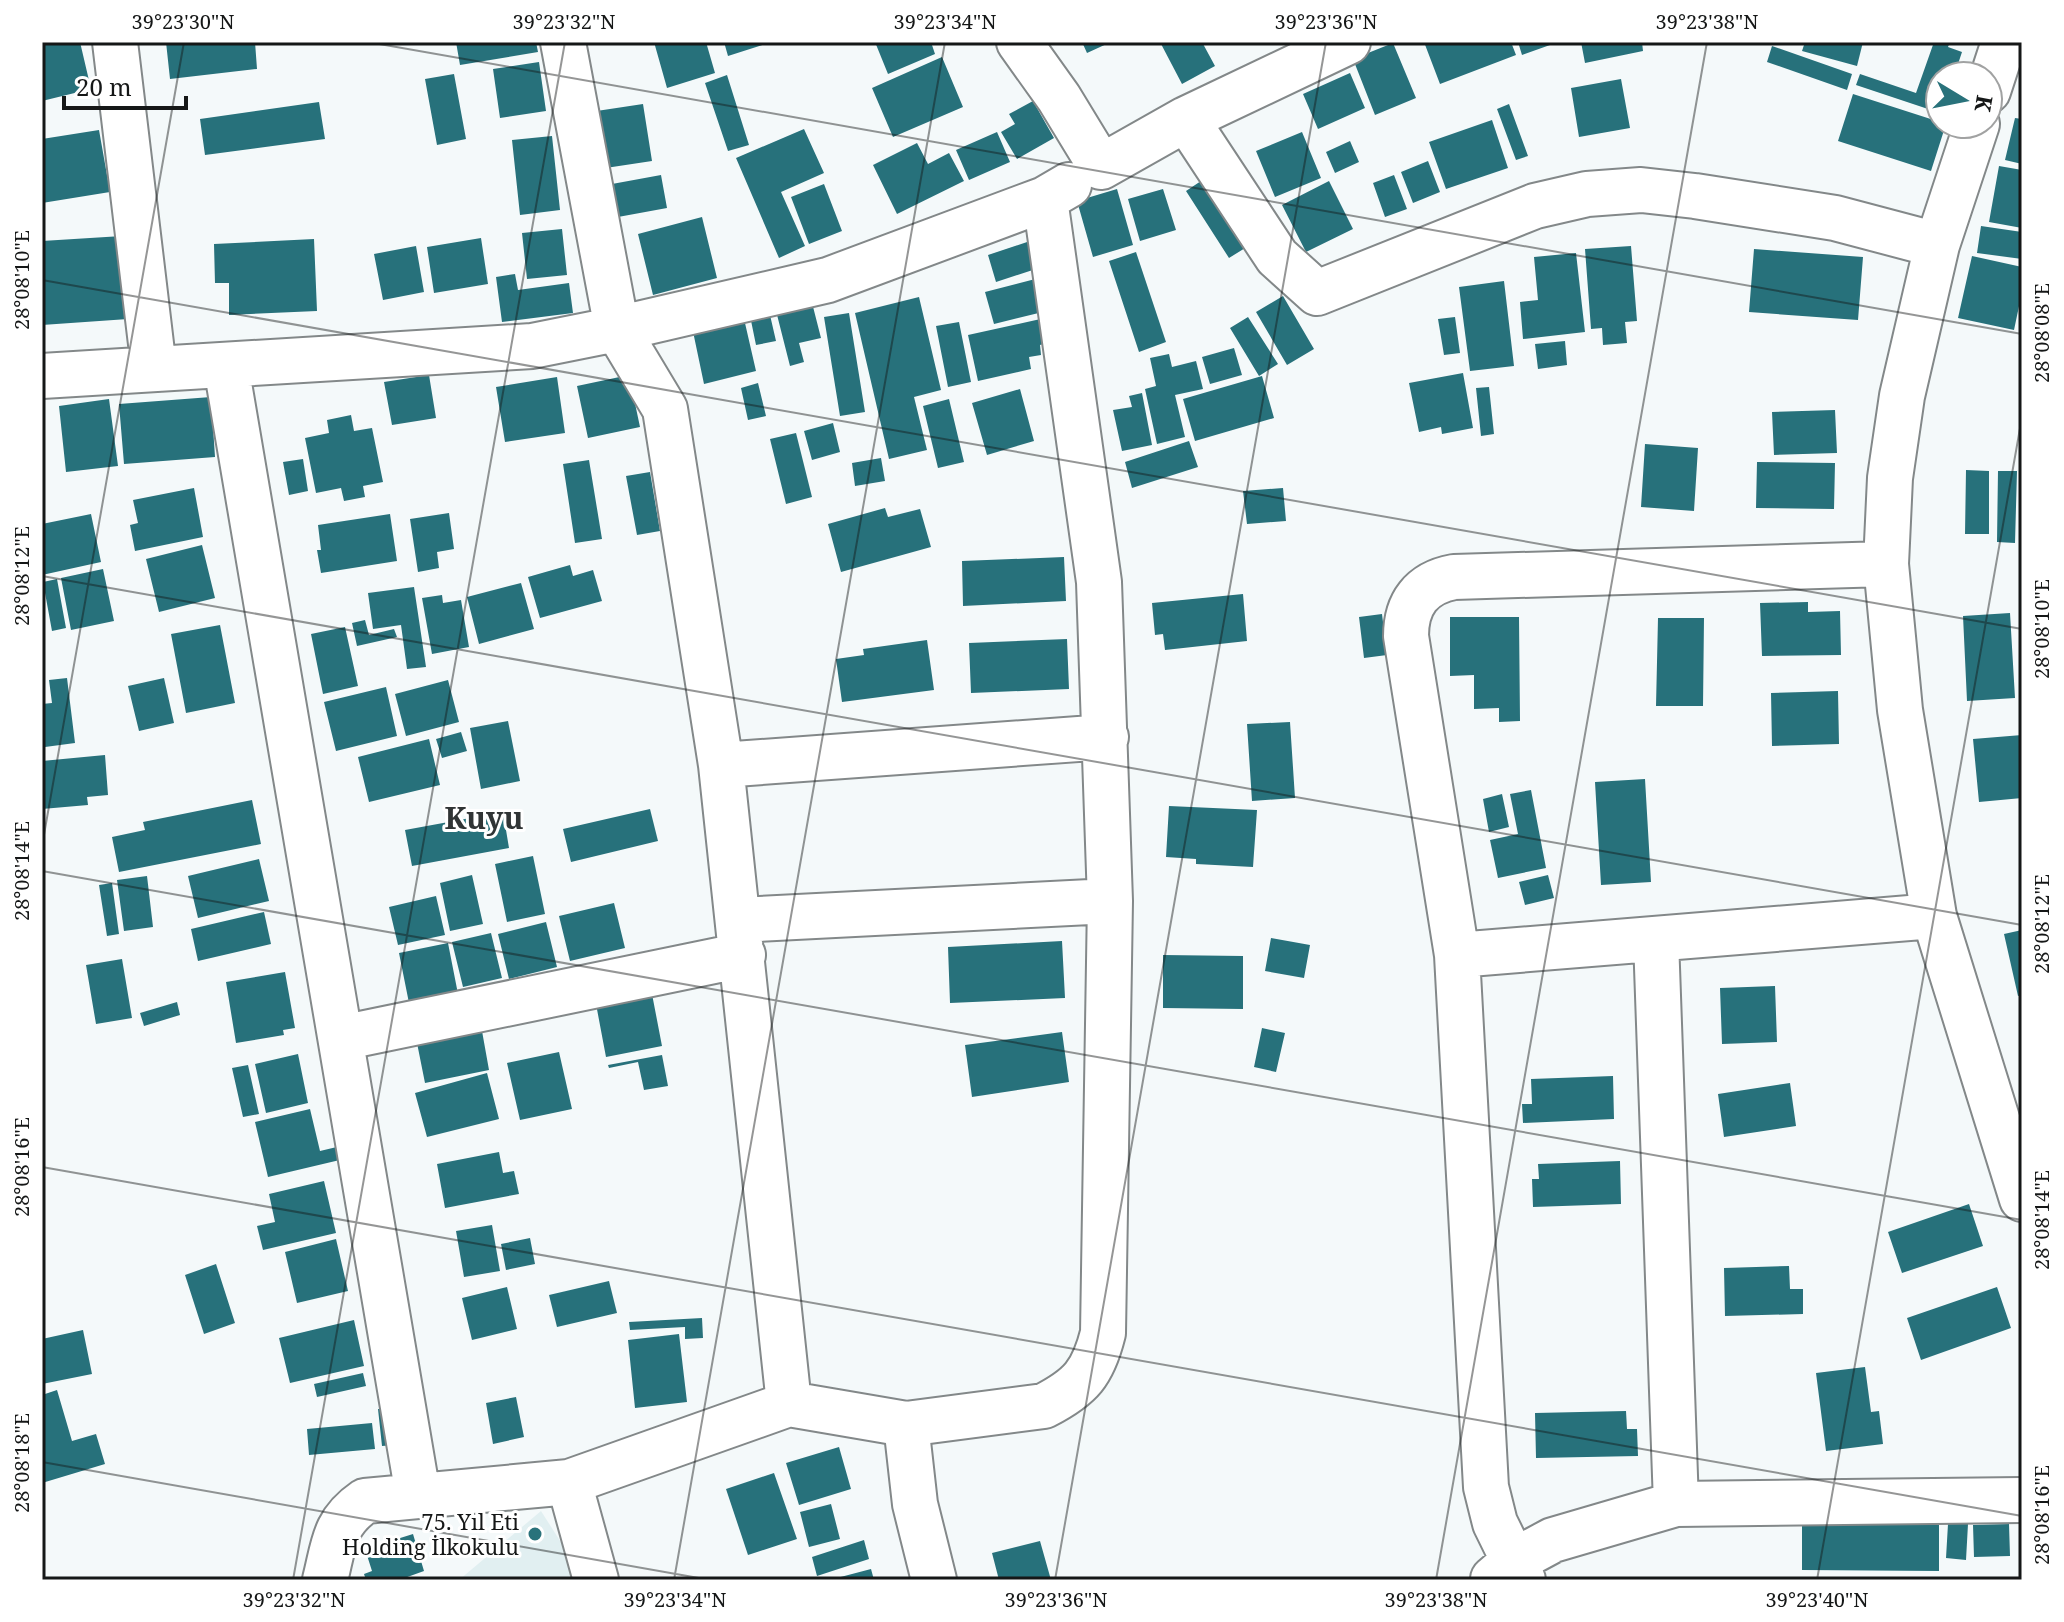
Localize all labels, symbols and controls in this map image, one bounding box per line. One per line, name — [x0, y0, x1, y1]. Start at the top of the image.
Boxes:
text: 39°23'30"N — [132, 8, 234, 35]
text: 39°23'32"N — [513, 8, 615, 35]
text: 39°23'34"N — [894, 8, 996, 35]
text: 39°23'36"N — [1275, 8, 1377, 35]
text: 39°23'38"N — [1656, 8, 1758, 35]
scale bar — [64, 60, 186, 110]
north arrow — [1924, 60, 2004, 140]
text: 20 m — [76, 70, 132, 103]
text: K — [1968, 93, 2001, 115]
text: 28°08'10"E — [8, 230, 35, 330]
text: 28°08'08"E — [2028, 283, 2055, 383]
text: 28°08'12"E — [8, 526, 35, 626]
text: 28°08'10"E — [2028, 579, 2055, 679]
district label: Kuyu — [445, 797, 523, 838]
text: 28°08'14"E — [8, 821, 35, 921]
text: 28°08'12"E — [2028, 874, 2055, 974]
text: 28°08'16"E — [8, 1117, 35, 1217]
text: 28°08'14"E — [2028, 1170, 2055, 1270]
text: 28°08'18"E — [8, 1413, 35, 1513]
text: 28°08'16"E — [2028, 1465, 2055, 1565]
place label: 75. Yıl Eti Holding İlkokulu — [342, 1506, 519, 1561]
marker: 75. Yıl Eti Holding İlkokulu — [526, 1525, 544, 1543]
text: 39°23'32"N — [243, 1586, 345, 1613]
text: 39°23'34"N — [624, 1586, 726, 1613]
text: 39°23'36"N — [1005, 1586, 1107, 1613]
text: 39°23'38"N — [1385, 1586, 1487, 1613]
text: 39°23'40"N — [1766, 1586, 1868, 1613]

